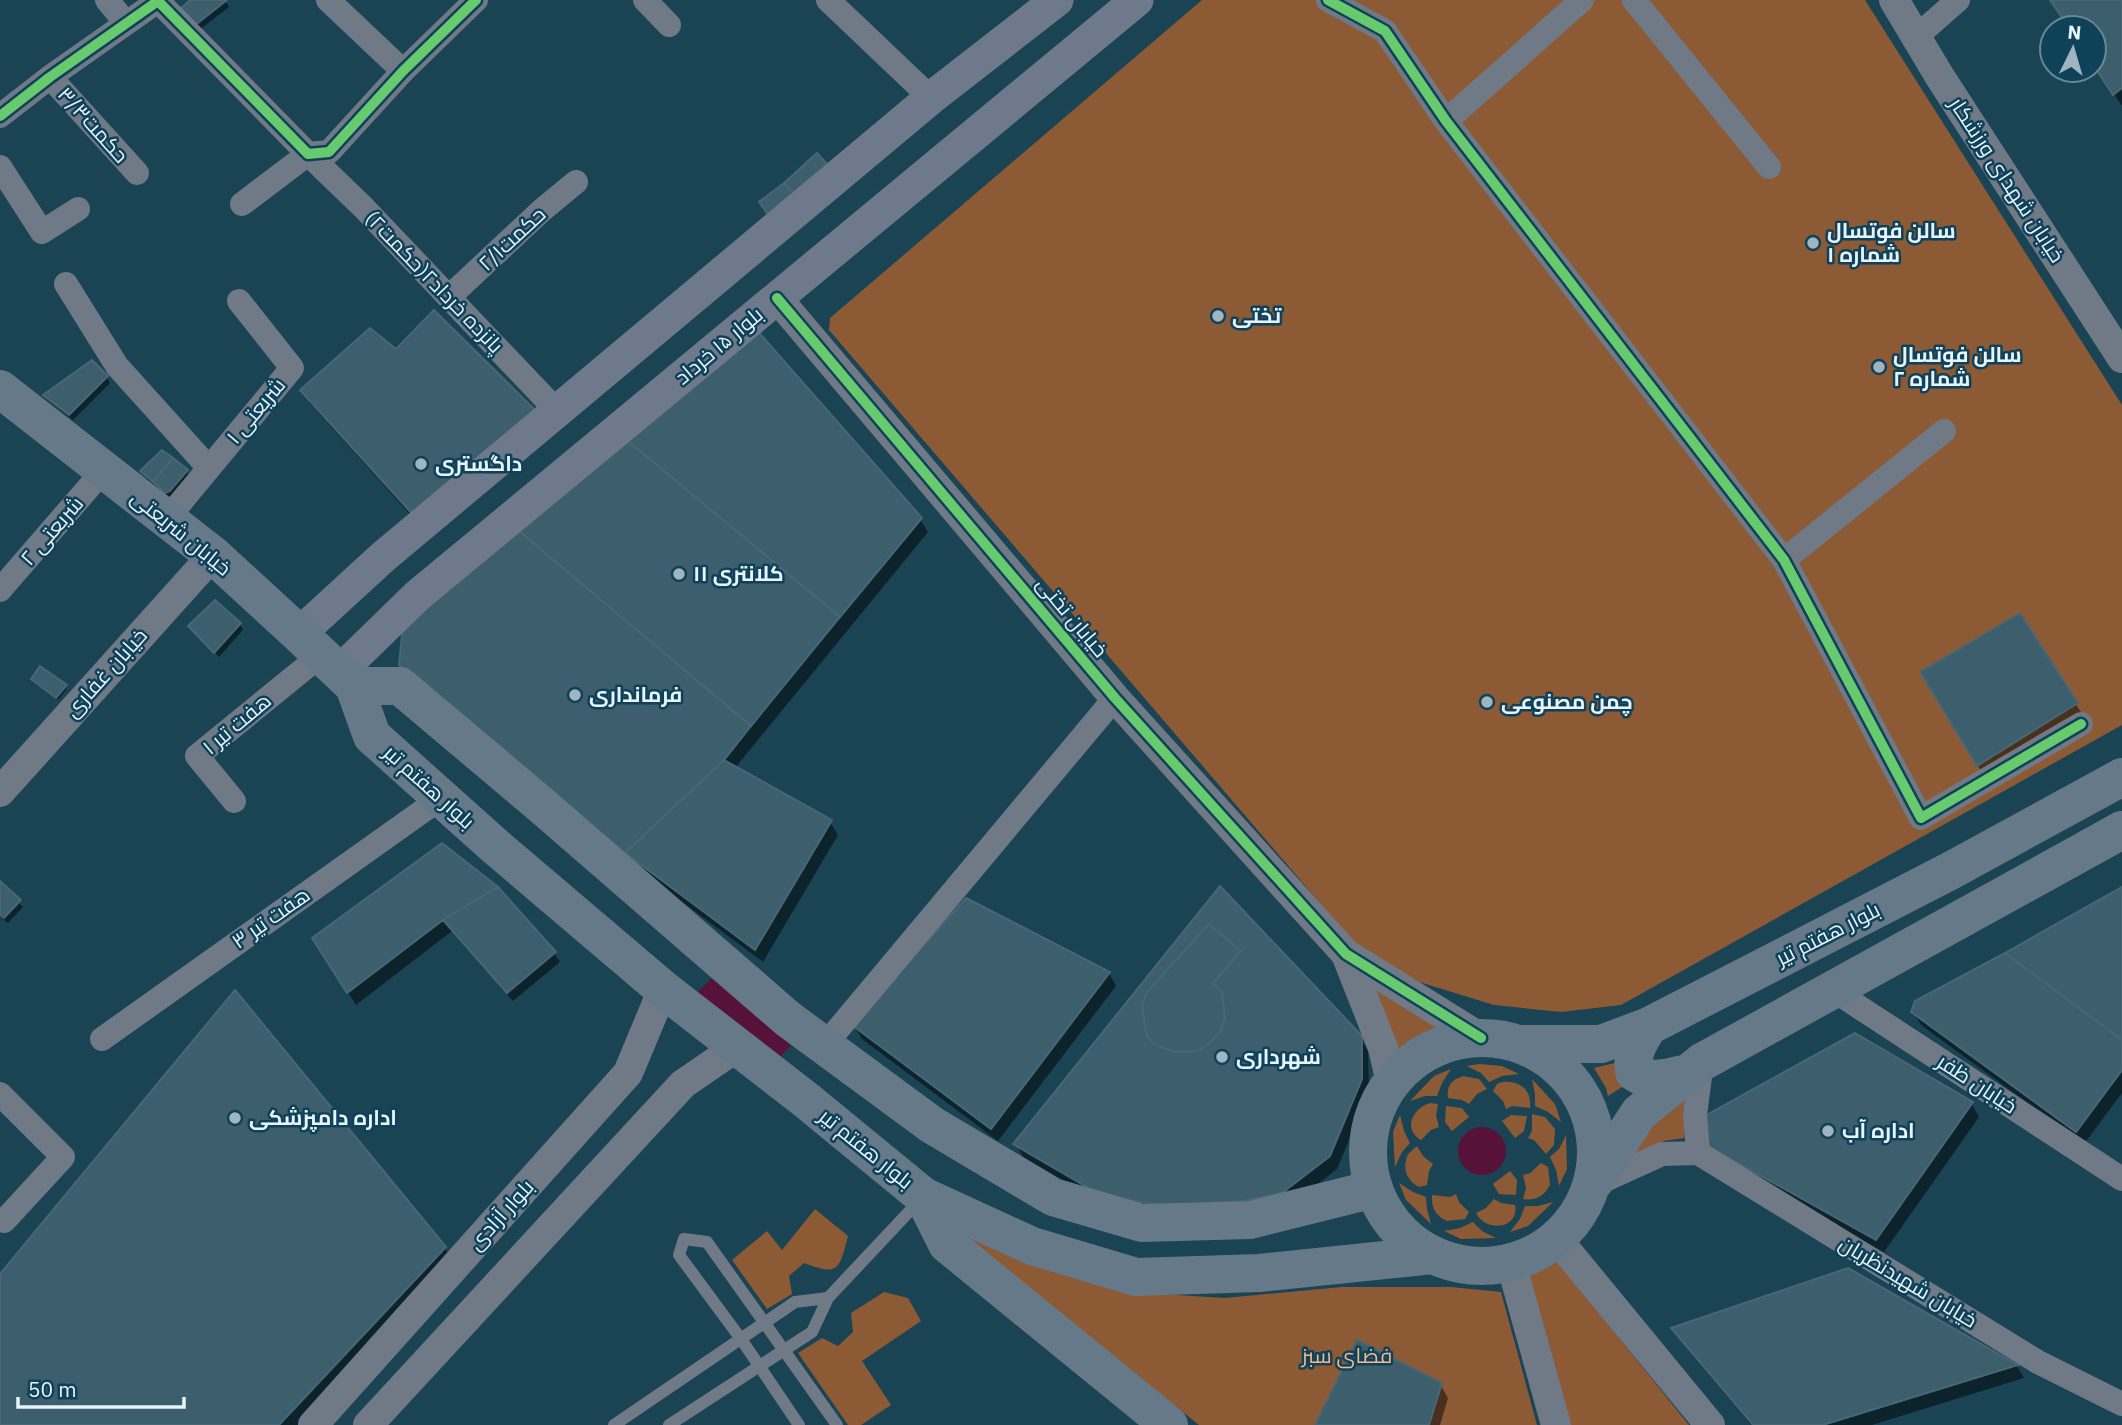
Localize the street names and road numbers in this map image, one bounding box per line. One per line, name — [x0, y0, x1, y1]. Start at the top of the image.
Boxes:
street label: حکمت۳/۳ — [52, 80, 135, 168]
street label: خیابان شهدای ورزشکار — [1943, 90, 2072, 268]
street label: حکمت۲/۱ — [472, 200, 551, 277]
street label: پانزده خرداد۲(حکمت۲) — [359, 204, 510, 360]
street label: بلوار ۱۵ خرداد — [668, 300, 768, 390]
street label: شریعتی ۱ — [219, 371, 291, 449]
street label: خیابان شریعتی — [125, 483, 238, 581]
street label: شریعتی ۲ — [13, 490, 89, 571]
street label: خیابان تختی — [1031, 570, 1115, 663]
street label: خیابان غفاری — [58, 622, 153, 723]
street label: هفت تیر ۱ — [196, 686, 277, 760]
street label: بلوار هفتم تیر — [377, 737, 481, 835]
street label: هفت تیر ۳ — [226, 880, 315, 954]
street label: بلوار هفتم تیر — [1770, 895, 1885, 973]
street label: خیابان ظفر — [1931, 1046, 2023, 1119]
street label: بلوار هفتم تیر — [812, 1101, 920, 1196]
street label: بلوار آزادی — [461, 1173, 539, 1256]
street label: خیابان شهیدنظریان — [1834, 1229, 1983, 1334]

